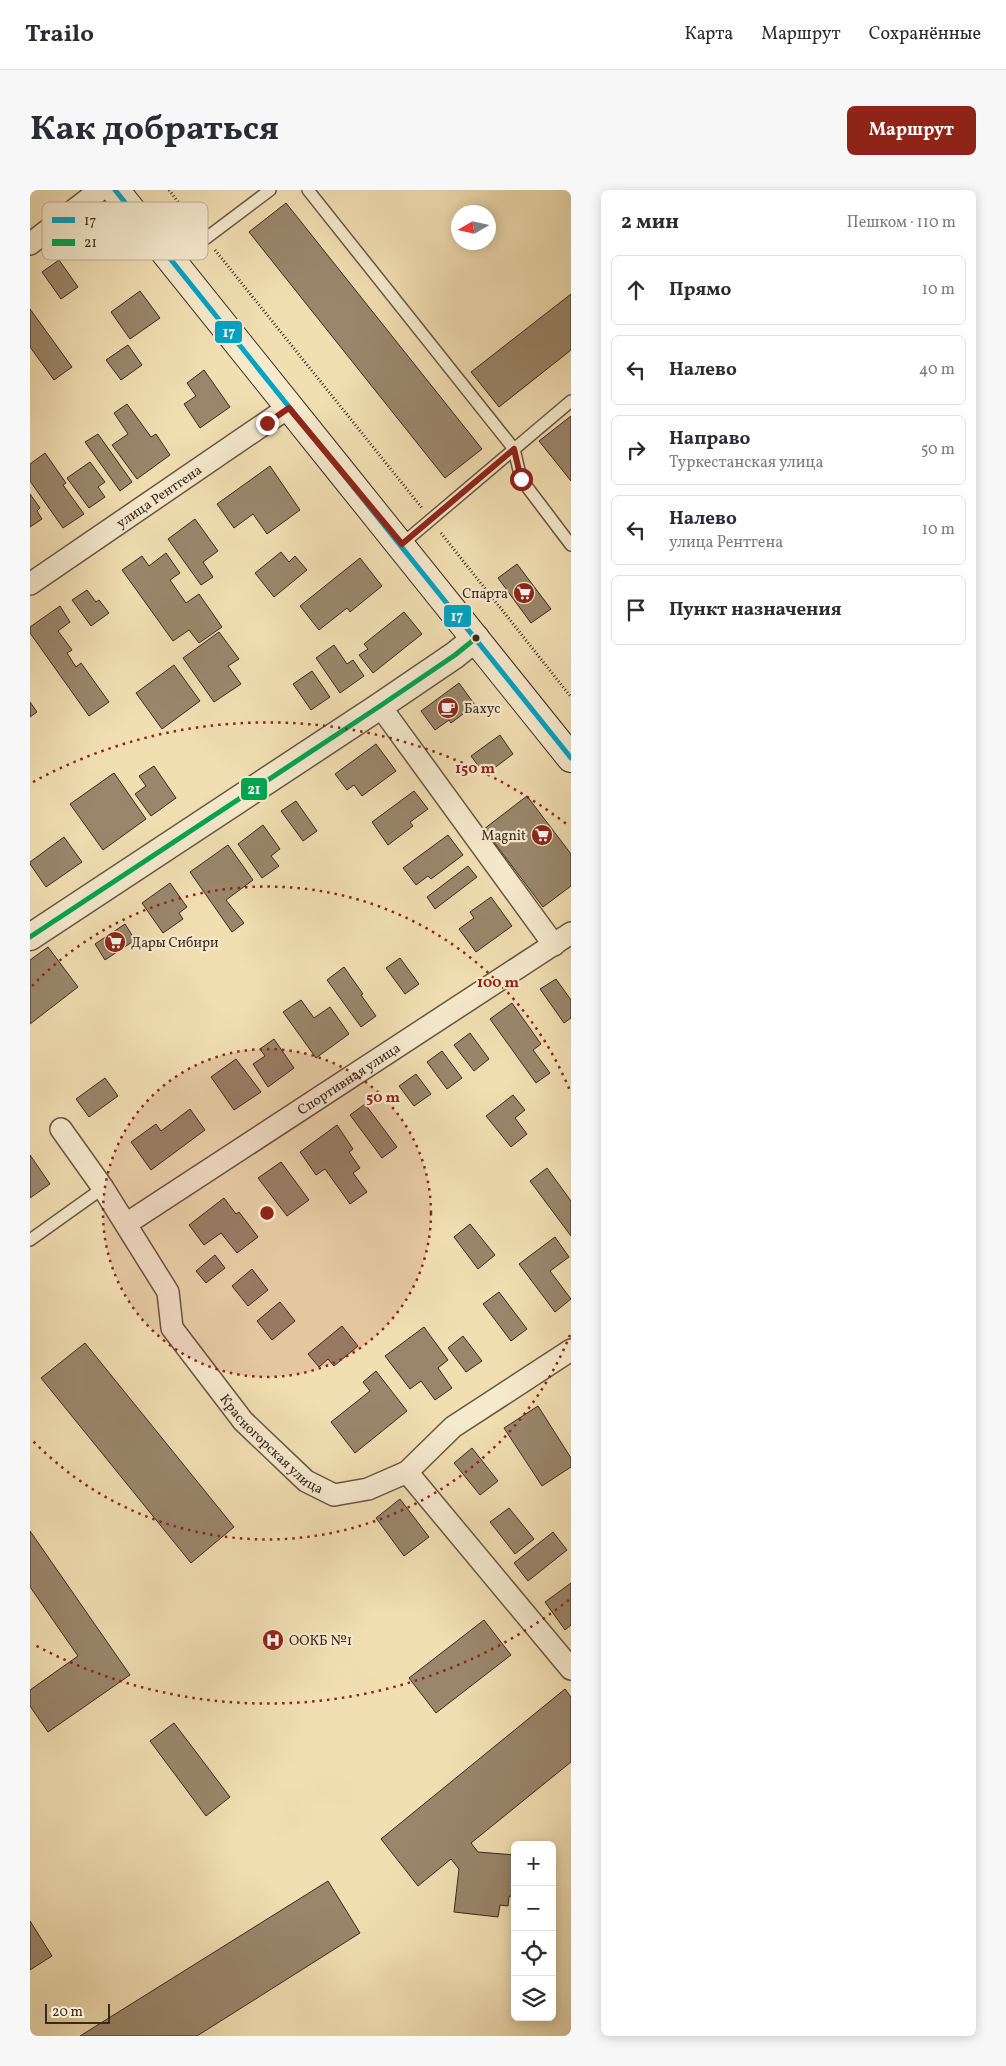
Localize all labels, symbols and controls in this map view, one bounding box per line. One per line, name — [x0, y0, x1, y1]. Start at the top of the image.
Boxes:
text: Trailo — [25, 18, 94, 52]
text: Карта — [684, 22, 733, 47]
text: Маршрут — [761, 22, 841, 47]
text: Сохранённые — [869, 22, 981, 47]
text: Как добраться — [30, 106, 279, 154]
button: Маршрут — [847, 106, 976, 155]
legend — [42, 202, 208, 260]
north arrow — [451, 205, 496, 250]
text: 2 мин — [621, 208, 679, 237]
text: 17 — [84, 212, 96, 231]
text: Пешком · 110 m — [847, 212, 956, 234]
text: 21 — [84, 234, 97, 253]
icon: ahead — [622, 276, 650, 304]
text: Прямо — [669, 277, 731, 303]
text: 10 m — [922, 279, 955, 301]
line badge: 17 — [214, 320, 243, 344]
text: 17 — [223, 324, 235, 343]
icon: left — [622, 356, 650, 384]
text: Налево — [669, 357, 737, 383]
text: 40 m — [919, 359, 955, 381]
route end — [256, 412, 279, 435]
text: Направо — [669, 426, 751, 452]
icon: right — [622, 436, 650, 464]
text: 50 m — [921, 439, 955, 461]
text: Туркестанская улица — [669, 452, 823, 474]
street label: улица Рентгена — [113, 461, 206, 533]
route start — [510, 468, 533, 491]
text: Налево — [669, 506, 737, 532]
icon: left — [622, 516, 650, 544]
text: 10 m — [922, 519, 955, 541]
text: улица Рентгена — [669, 532, 783, 554]
supermarket icon: Спарта — [512, 581, 536, 605]
place label: Спарта — [462, 585, 508, 604]
icon: arrive — [622, 596, 650, 624]
text: Пункт назначения — [669, 597, 842, 623]
line badge: 17 — [443, 604, 472, 628]
text: 17 — [451, 608, 463, 627]
unlabelled marker — [471, 633, 481, 643]
cafe icon: Бахус — [436, 696, 460, 720]
place label: Бахус — [464, 700, 500, 719]
text: 150 m — [455, 759, 495, 780]
line badge: 21 — [240, 777, 268, 801]
text: 21 — [248, 781, 260, 800]
supermarket icon: Magnit — [530, 823, 554, 847]
place label: Magnit — [481, 827, 526, 846]
supermarket icon: Дары Сибири — [103, 930, 127, 954]
place label: Дары Сибири — [131, 934, 219, 953]
text: 100 m — [477, 973, 520, 994]
street label: Спортивная улица — [294, 1039, 405, 1120]
text: 50 m — [366, 1088, 400, 1109]
centre of rings — [258, 1204, 276, 1222]
street label: Красногорская улица — [215, 1391, 326, 1499]
hospital icon: ООКБ №1 — [261, 1628, 285, 1652]
place label: ООКБ №1 — [289, 1632, 352, 1651]
map controls — [511, 1841, 556, 2021]
button: + — [511, 1841, 556, 1886]
button: − — [511, 1886, 556, 1931]
button: locate — [511, 1931, 556, 1976]
button: layers — [511, 1976, 556, 2021]
scale bar — [45, 2001, 110, 2024]
text: 20 m — [52, 2003, 83, 2022]

